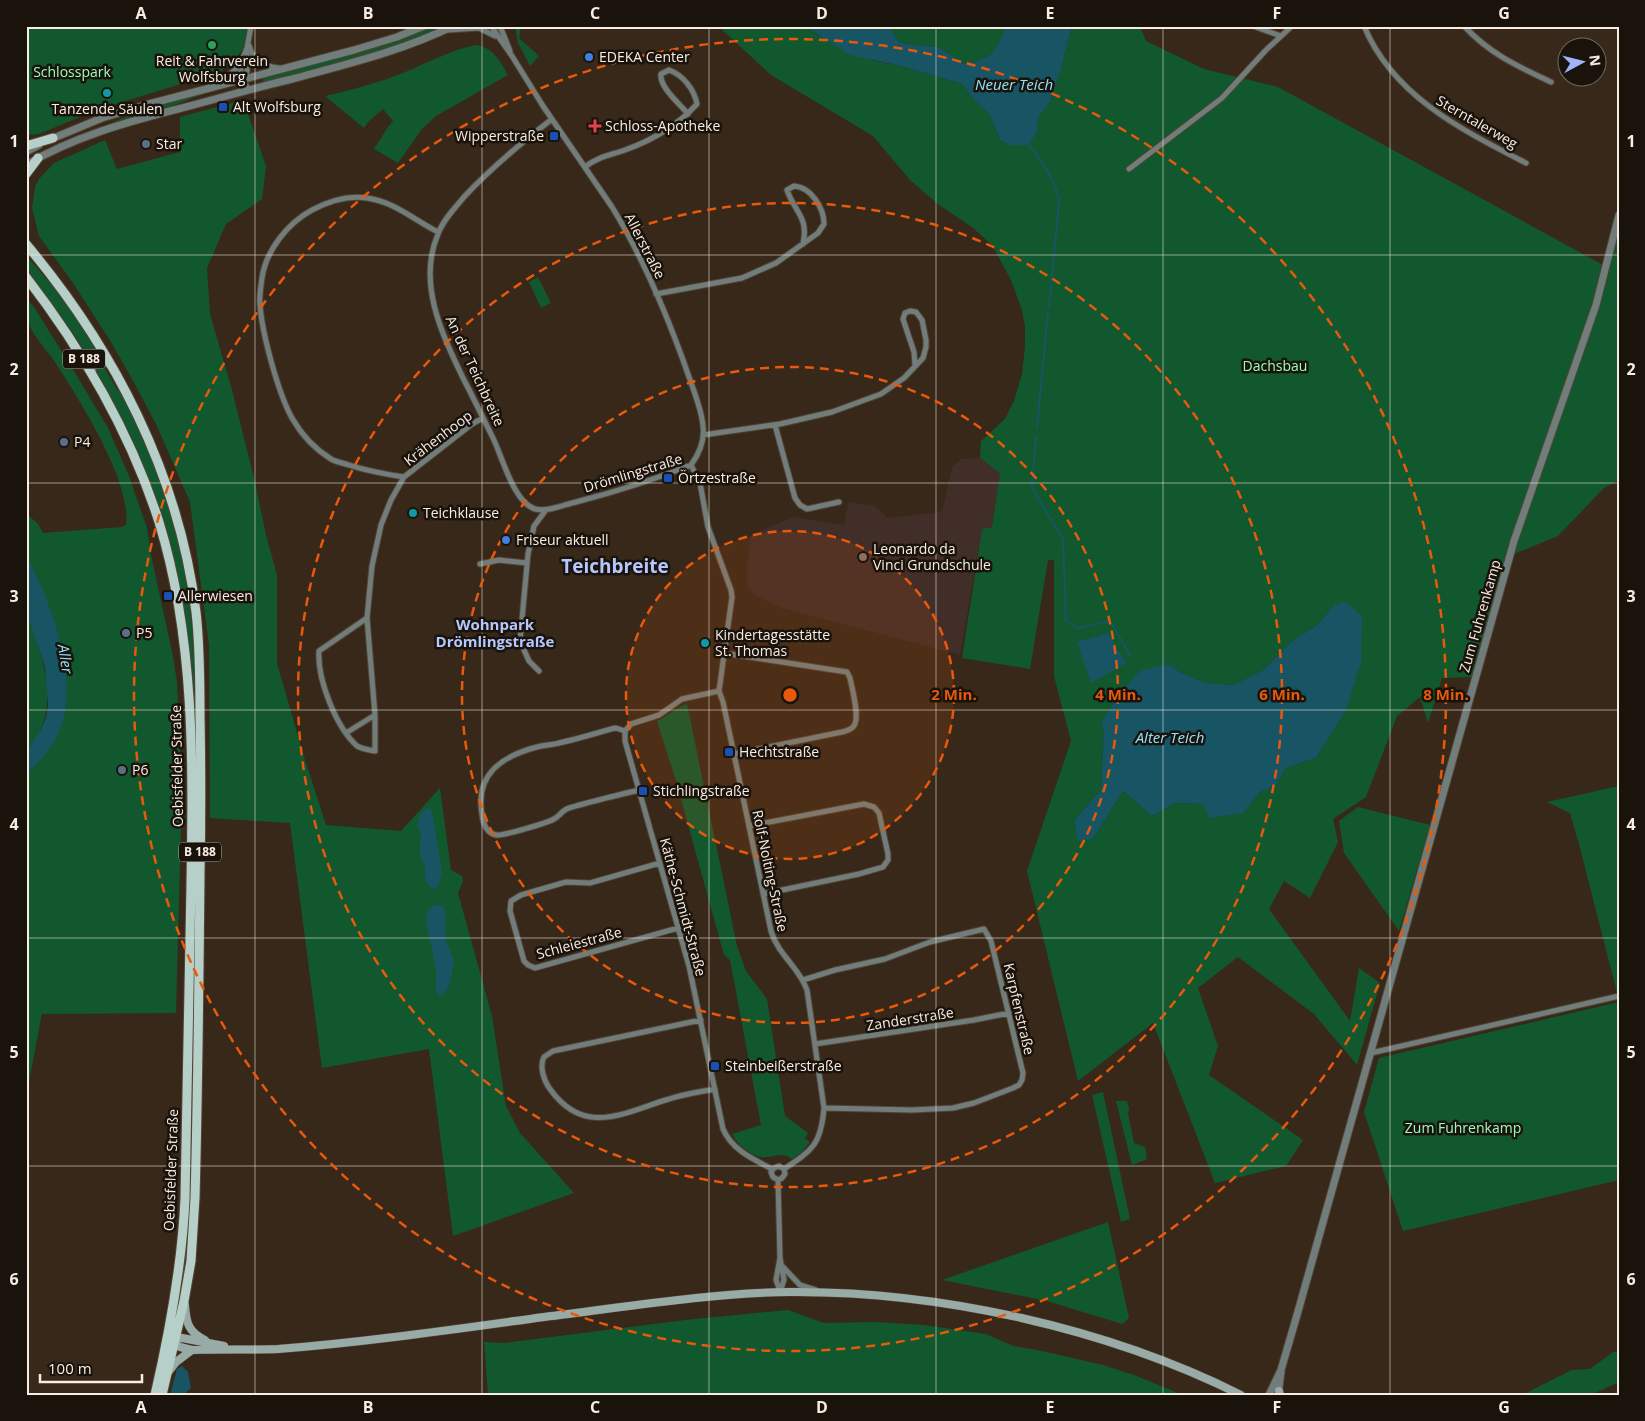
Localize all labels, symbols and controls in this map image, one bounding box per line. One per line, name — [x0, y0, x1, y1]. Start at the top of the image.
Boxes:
text: A — [135, 2, 147, 24]
text: B — [363, 2, 373, 24]
text: C — [590, 2, 600, 24]
text: D — [816, 2, 828, 24]
text: E — [1046, 2, 1055, 24]
text: F — [1273, 2, 1281, 24]
text: G — [1498, 2, 1510, 24]
north arrow — [1558, 38, 1608, 88]
marker: Reit & Fahrverein Wolfsburg — [206, 39, 218, 51]
place label: EDEKA Center — [599, 47, 690, 66]
place label: Reit & Fahrverein Wolfsburg — [156, 51, 268, 86]
marker: EDEKA Center — [583, 51, 595, 63]
text: N — [1585, 54, 1606, 67]
park label: Schlosspark — [33, 62, 111, 81]
water label: Neuer Teich — [975, 74, 1053, 94]
marker: Tanzende Säulen — [101, 87, 113, 99]
street label: Sterntalerweg — [1433, 91, 1522, 153]
place label: Alt Wolfsburg — [233, 97, 321, 116]
place label: Tanzende Säulen — [51, 99, 163, 118]
marker: Alt Wolfsburg — [217, 101, 229, 113]
place label: Schloss-Apotheke — [605, 116, 720, 135]
marker: Schloss-Apotheke — [589, 120, 601, 132]
place label: Wipperstraße — [455, 126, 544, 145]
text: 1 — [9, 130, 19, 152]
marker: Wipperstraße — [548, 130, 560, 142]
text: 1 — [1626, 130, 1636, 152]
place label: Star — [156, 134, 182, 153]
marker: Star — [140, 138, 152, 150]
street label: Allerstraße — [621, 210, 670, 282]
street label: An der Teichbreite — [442, 312, 509, 429]
road number: B 188 — [63, 349, 105, 368]
park label: Dachsbau — [1243, 356, 1307, 375]
text: 2 — [9, 358, 19, 380]
text: 2 — [1626, 358, 1636, 380]
street label: Krähenhoop — [400, 406, 476, 470]
place label: P4 — [74, 432, 90, 451]
marker: P4 — [58, 436, 70, 448]
street label: Drömlingstraße — [581, 448, 685, 497]
place label: Örtzestraße — [678, 468, 756, 487]
marker: Örtzestraße — [662, 472, 674, 484]
place label: Teichklause — [423, 503, 499, 522]
marker: Teichklause — [407, 507, 419, 519]
place label: Friseur aktuell — [516, 530, 609, 549]
marker: Friseur aktuell — [500, 534, 512, 546]
place label: Leonardo da Vinci Grundschule — [873, 539, 991, 574]
marker: Leonardo da Vinci Grundschule — [857, 551, 869, 563]
district label: Teichbreite — [561, 553, 669, 579]
street label: Zum Fuhrenkamp — [1454, 557, 1505, 674]
text: 3 — [9, 585, 19, 607]
text: 3 — [1626, 585, 1636, 607]
place label: Allerwiesen — [178, 586, 253, 605]
marker: Allerwiesen — [162, 590, 174, 602]
district label: Wohnpark Drömlingstraße — [436, 614, 555, 651]
place label: P5 — [136, 623, 152, 642]
place label: Kindertagesstätte St. Thomas — [715, 625, 830, 660]
marker: P5 — [120, 627, 132, 639]
marker: Kindertagesstätte St. Thomas — [699, 637, 711, 649]
water label: Aller — [54, 642, 78, 676]
text: 2 Min. — [931, 684, 977, 704]
text: 4 Min. — [1095, 684, 1141, 704]
text: 6 Min. — [1259, 684, 1305, 704]
text: 8 Min. — [1423, 684, 1469, 704]
centre of rings — [781, 686, 799, 704]
street label: Oebisfelder Straße — [166, 705, 187, 827]
water label: Alter Teich — [1135, 727, 1204, 747]
place label: Hechtstraße — [739, 742, 819, 761]
marker: Hechtstraße — [723, 746, 735, 758]
place label: P6 — [132, 760, 148, 779]
marker: P6 — [116, 764, 128, 776]
place label: Stichlingstraße — [653, 781, 750, 800]
marker: Stichlingstraße — [637, 785, 649, 797]
street label: Rolf-Nolting-Straße — [748, 808, 793, 934]
text: 4 — [9, 813, 19, 835]
text: 4 — [1626, 813, 1636, 835]
street label: Käthe-Schmidt-Straße — [656, 836, 711, 978]
road number: B 188 — [179, 842, 221, 862]
street label: Schleiestraße — [534, 922, 624, 963]
street label: Karpfenstraße — [1000, 961, 1039, 1057]
street label: Zanderstraße — [865, 1002, 955, 1035]
text: 5 — [9, 1041, 19, 1063]
text: 5 — [1626, 1041, 1636, 1063]
place label: Steinbeißerstraße — [725, 1056, 842, 1075]
marker: Steinbeißerstraße — [709, 1060, 721, 1072]
street label: Oebisfelder Straße — [159, 1108, 182, 1231]
park label: Zum Fuhrenkamp — [1405, 1118, 1521, 1137]
text: 6 — [9, 1268, 19, 1290]
text: 6 — [1626, 1268, 1636, 1290]
scale bar — [40, 1351, 142, 1383]
text: 100 m — [48, 1358, 92, 1378]
text: A — [135, 1396, 147, 1418]
text: B — [363, 1396, 373, 1418]
text: C — [590, 1396, 600, 1418]
text: D — [816, 1396, 828, 1418]
text: E — [1046, 1396, 1055, 1418]
text: F — [1273, 1396, 1281, 1418]
text: G — [1498, 1396, 1510, 1418]

